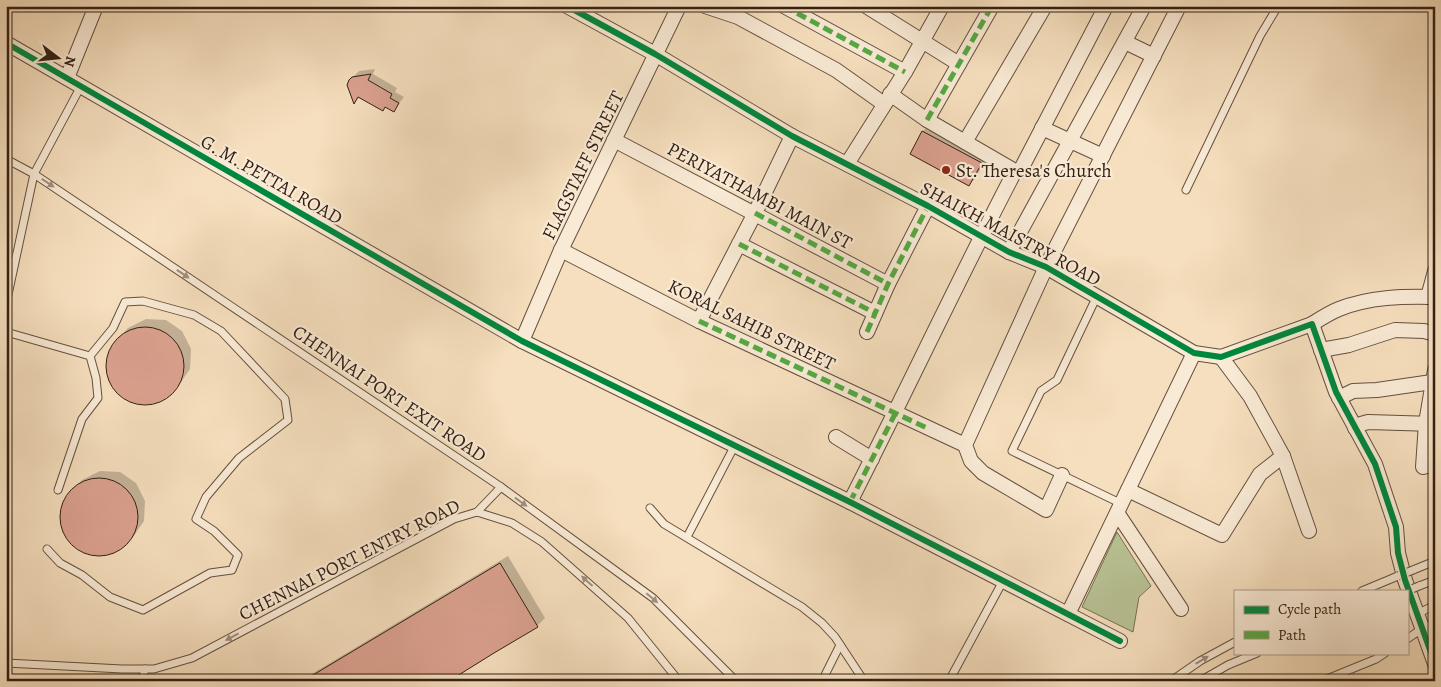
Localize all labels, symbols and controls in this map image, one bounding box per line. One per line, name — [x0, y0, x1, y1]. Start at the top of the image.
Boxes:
north arrow — [32, 32, 82, 82]
text: N — [59, 54, 81, 69]
street label: FLAGSTAFF STREET — [536, 86, 630, 244]
street label: G. M. PETTAI ROAD — [196, 129, 347, 231]
street label: PERIYATHAMBI MAIN ST — [663, 136, 857, 256]
place label: St. Theresa's Church — [956, 158, 1112, 184]
marker: St. Theresa's Church — [940, 164, 952, 176]
street label: SHAIKH MAISTRY ROAD — [916, 175, 1105, 293]
one-way arrow — [42, 178, 55, 188]
one-way arrow — [177, 269, 190, 279]
street label: KORAL SAHIB STREET — [664, 273, 840, 377]
street label: CHENNAI PORT EXIT ROAD — [287, 319, 492, 469]
street label: CHENNAI PORT ENTRY ROAD — [234, 493, 464, 627]
one-way arrow — [514, 496, 527, 507]
one-way arrow — [581, 575, 593, 587]
legend — [1234, 590, 1408, 654]
one-way arrow — [645, 592, 658, 603]
text: Cycle path — [1278, 599, 1341, 619]
text: Path — [1278, 625, 1306, 645]
one-way arrow — [224, 633, 239, 641]
one-way arrow — [1196, 655, 1209, 665]

